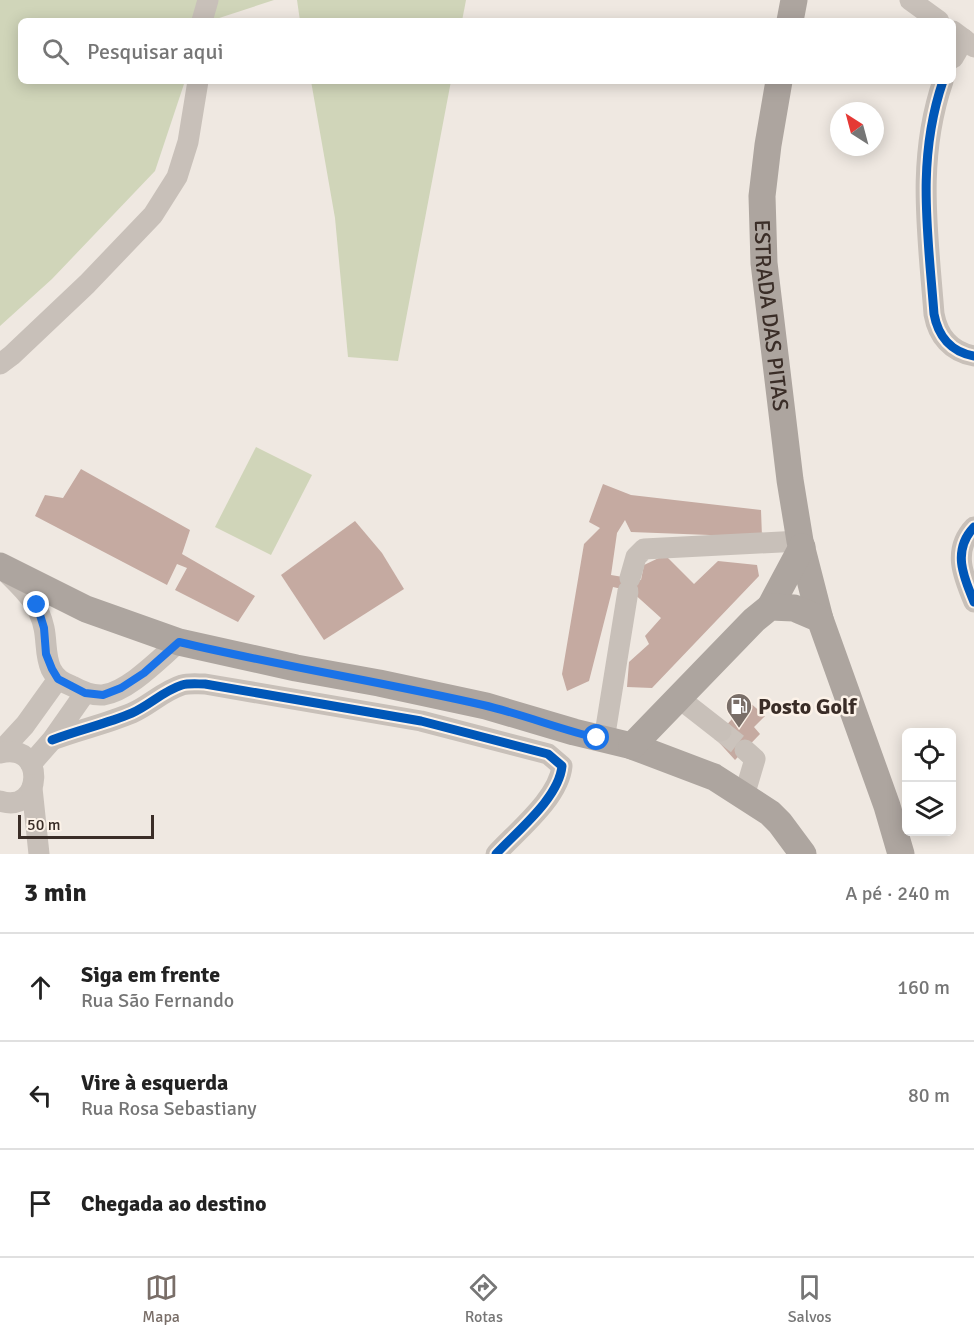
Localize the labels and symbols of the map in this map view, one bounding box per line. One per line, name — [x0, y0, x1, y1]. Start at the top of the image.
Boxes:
north arrow — [830, 102, 884, 156]
street label: ESTRADA DAS PITAS — [749, 219, 795, 413]
route end — [23, 591, 49, 617]
fuel station icon: Posto Golf — [724, 691, 754, 729]
place label: Posto Golf — [758, 693, 858, 720]
route start — [583, 724, 609, 750]
scale bar — [18, 812, 154, 840]

